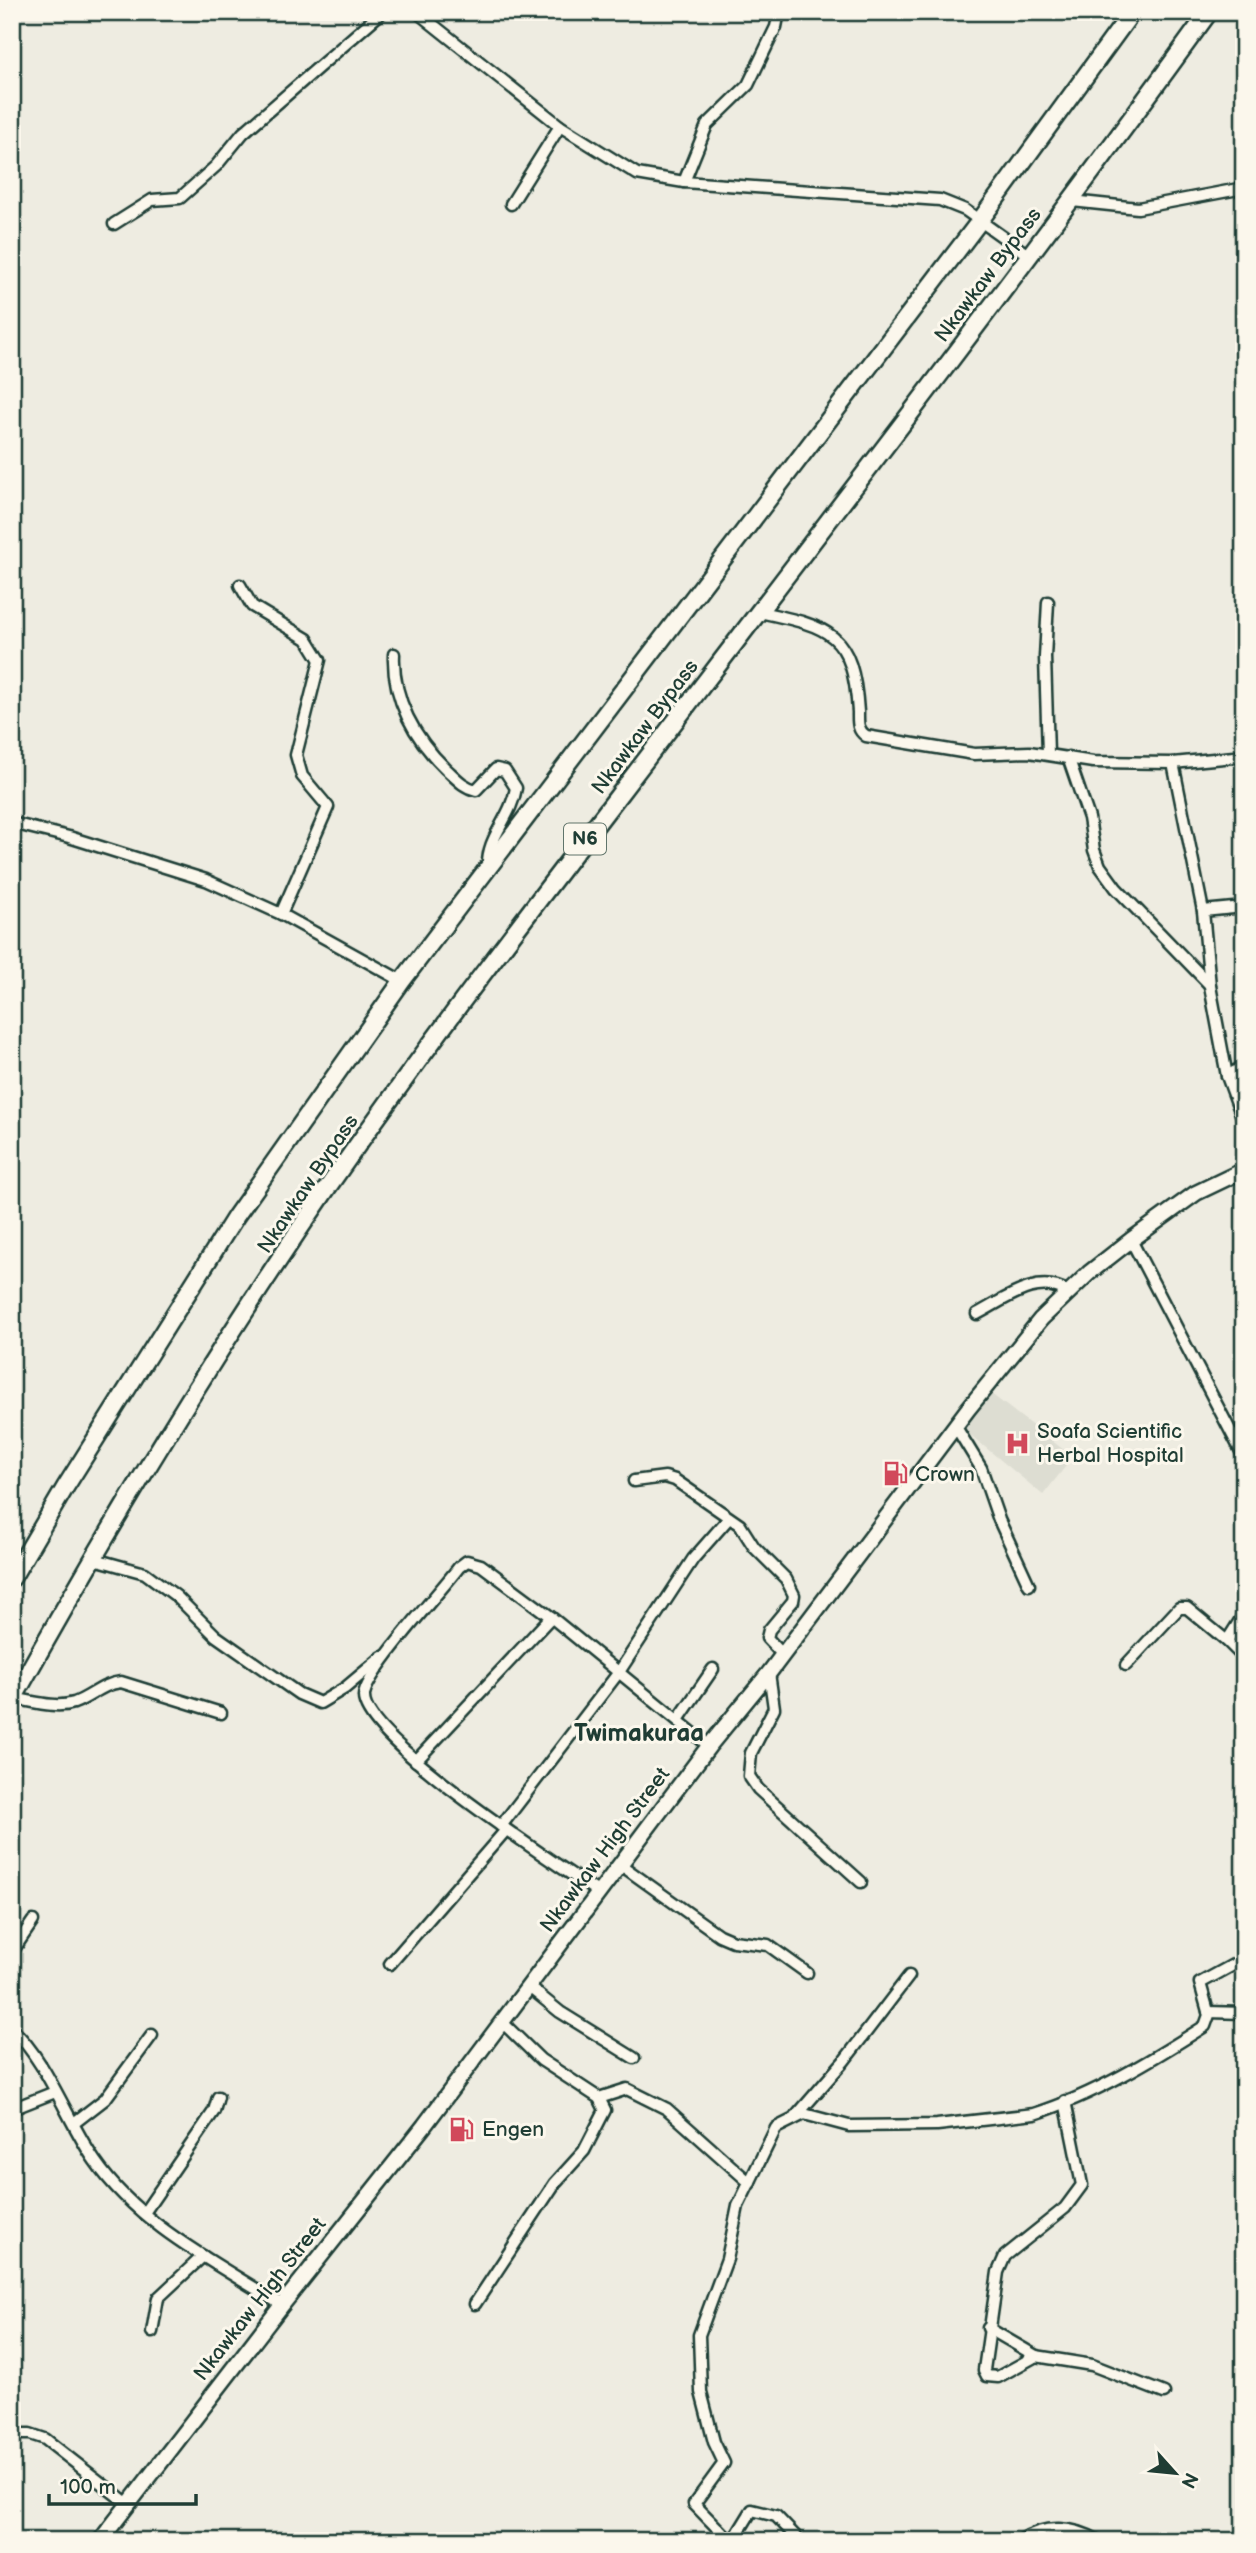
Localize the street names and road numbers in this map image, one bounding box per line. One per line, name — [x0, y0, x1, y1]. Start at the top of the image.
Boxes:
street label: Nkawkaw Bypass — [929, 203, 1047, 347]
street label: Nkawkaw Bypass — [586, 655, 704, 799]
road number: N6 — [564, 824, 606, 854]
street label: Nkawkaw Bypass — [252, 1110, 364, 1258]
street label: Nkawkaw High Street — [535, 1762, 676, 1937]
street label: Nkawkaw High Street — [189, 2212, 332, 2386]

